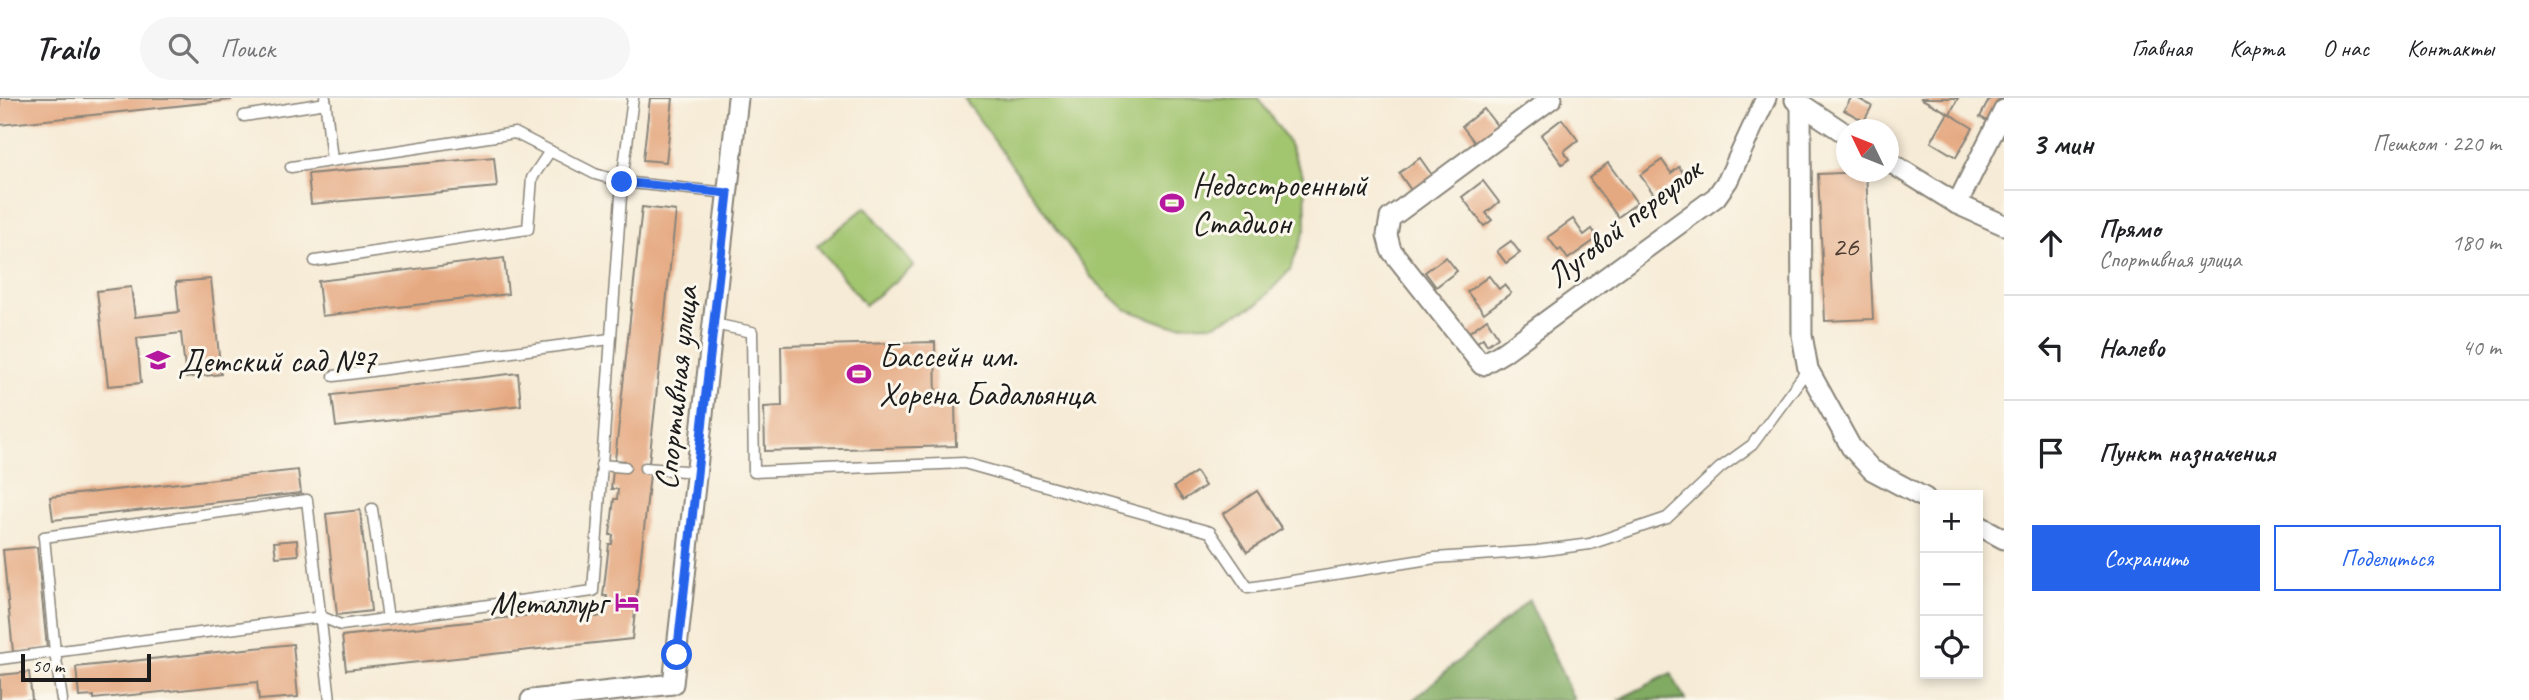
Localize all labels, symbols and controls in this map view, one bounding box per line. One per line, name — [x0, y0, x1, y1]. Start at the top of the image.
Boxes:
search box — [140, 17, 630, 80]
text: Trailo — [35, 27, 98, 69]
icon: search — [164, 29, 202, 67]
text: Поиск — [220, 32, 275, 65]
text: Главная — [2131, 33, 2192, 63]
text: Карта — [2230, 33, 2284, 63]
text: О нас — [2322, 33, 2369, 63]
text: Контакты — [2407, 33, 2494, 63]
north arrow — [1836, 119, 1899, 182]
text: 3 мин — [2032, 125, 2093, 163]
text: Пешком · 220 m — [2373, 129, 2501, 158]
street label: Луговой переулок — [1537, 147, 1712, 297]
place label: Недостроенный Стадион — [1192, 164, 1369, 244]
route end — [606, 166, 637, 197]
sports icon: Недостроенный Стадион — [1158, 189, 1186, 217]
text: Прямо — [2099, 212, 2161, 245]
icon: ahead — [2032, 224, 2070, 262]
house number: 26 — [1832, 227, 1860, 265]
text: 180 m — [2452, 228, 2501, 257]
text: Спортивная улица — [2099, 245, 2241, 274]
street label: Спортивная улица — [644, 282, 708, 492]
icon: left — [2032, 329, 2070, 367]
text: Налево — [2099, 331, 2165, 364]
text: 40 m — [2462, 333, 2501, 362]
place label: Бассейн им. Хорена Бадальянца — [879, 335, 1097, 415]
place label: Детский сад №7 — [178, 340, 378, 382]
school or university icon: Детский сад №7 — [144, 346, 172, 374]
sports icon: Бассейн им. Хорена Бадальянца — [845, 360, 873, 388]
icon: arrive — [2032, 434, 2070, 472]
text: Пункт назначения — [2099, 436, 2275, 469]
map controls — [1920, 490, 1983, 679]
button: + — [1920, 490, 1983, 553]
button: Сохранить — [2032, 525, 2260, 591]
button: Поделиться — [2274, 525, 2501, 591]
button: − — [1920, 553, 1983, 616]
place label: Металлург — [490, 582, 612, 624]
hotel icon: Металлург — [613, 588, 641, 616]
button: locate — [1920, 616, 1983, 679]
route start — [661, 639, 692, 670]
scale bar — [21, 651, 150, 683]
text: 50 m — [32, 654, 64, 678]

